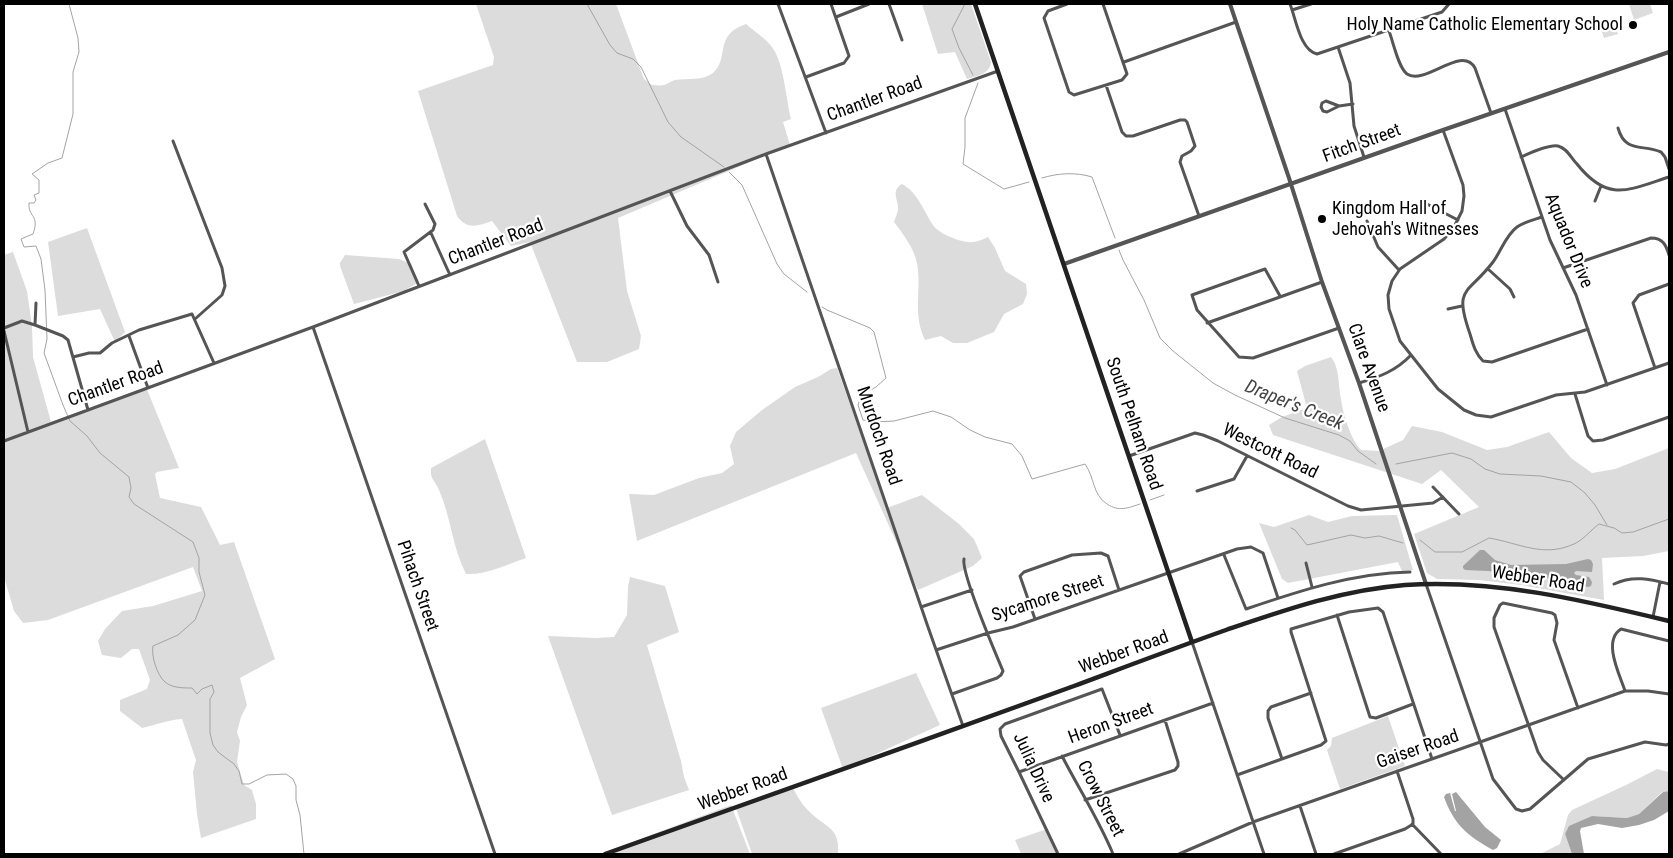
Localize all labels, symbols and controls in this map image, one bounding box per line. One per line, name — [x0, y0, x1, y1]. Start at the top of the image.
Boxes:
place label: Holy Name Catholic Elementary School — [1347, 14, 1623, 36]
marker: Holy Name Catholic Elementary School — [1627, 19, 1639, 31]
street label: Chantler Road — [824, 73, 926, 127]
street label: Fitch Street — [1320, 120, 1404, 168]
street label: Aquador Drive — [1539, 191, 1597, 291]
place label: Kingdom Hall of Jehovah's Witnesses — [1332, 198, 1479, 240]
marker: Kingdom Hall of Jehovah's Witnesses — [1316, 213, 1328, 225]
street label: Chantler Road — [446, 215, 546, 271]
street label: Clare Avenue — [1342, 321, 1394, 415]
street label: South Pelham Road — [1100, 355, 1166, 493]
street label: Chantler Road — [65, 358, 167, 412]
water label: Draper's Creek — [1241, 376, 1347, 436]
street label: Murdoch Road — [851, 384, 905, 488]
street label: Westcott Road — [1219, 420, 1321, 484]
street label: Pihach Street — [391, 538, 443, 634]
street label: Webber Road — [1490, 562, 1586, 598]
street label: Sycamore Street — [989, 571, 1107, 627]
street label: Webber Road — [1076, 627, 1172, 679]
street label: Heron Street — [1066, 699, 1156, 749]
street label: Gaiser Road — [1374, 726, 1462, 774]
street label: Julia Drive — [1008, 730, 1058, 806]
street label: Crow Street — [1072, 757, 1128, 841]
street label: Webber Road — [695, 764, 791, 816]

